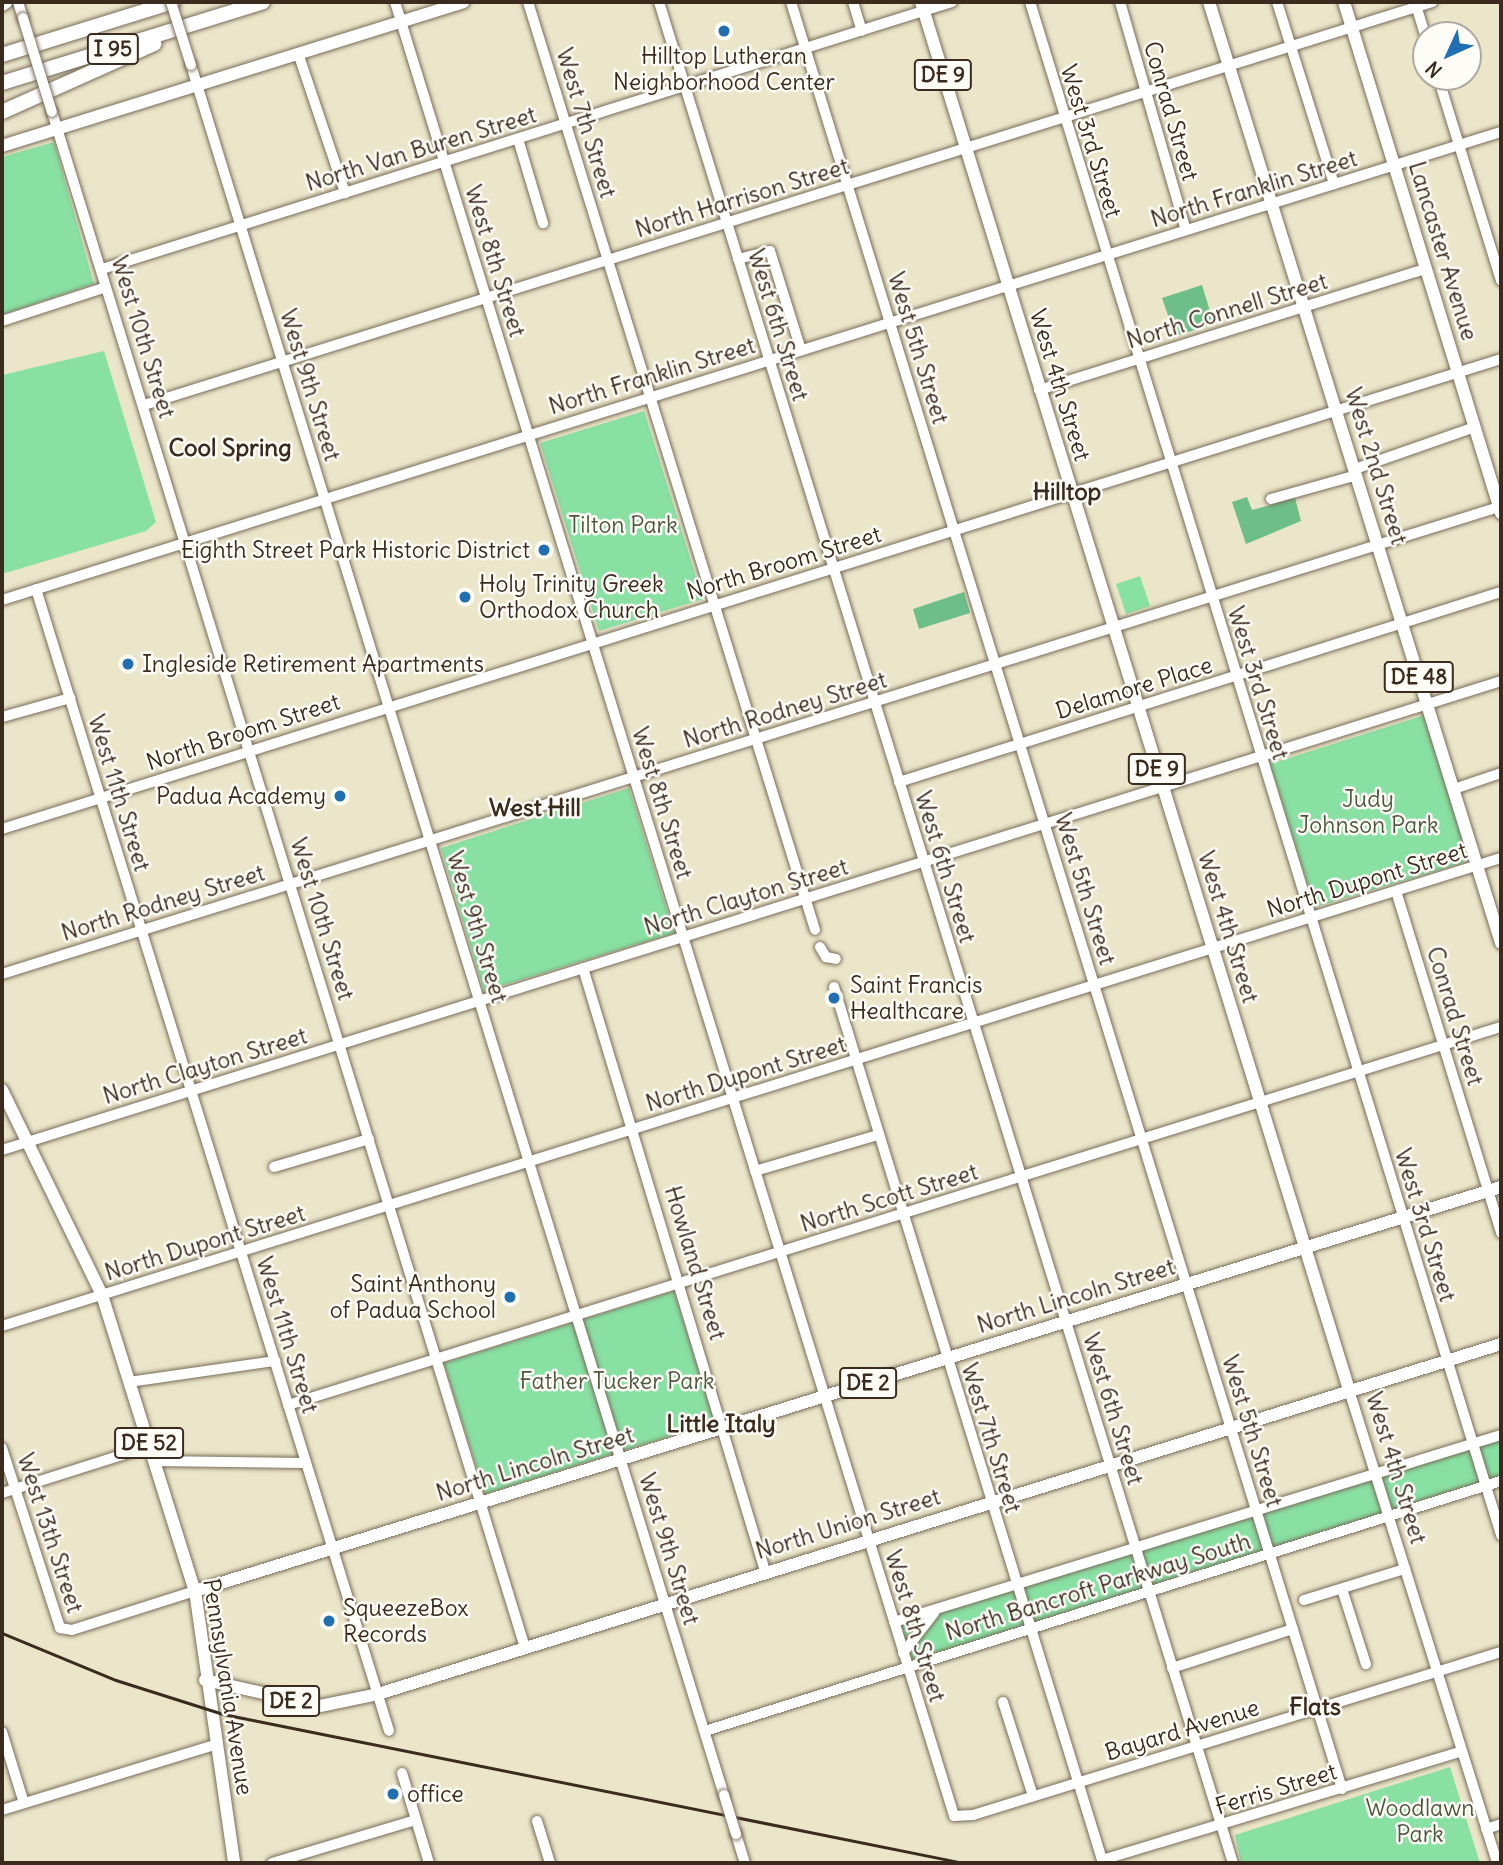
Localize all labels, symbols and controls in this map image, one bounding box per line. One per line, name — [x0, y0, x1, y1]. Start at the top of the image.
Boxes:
north arrow — [1412, 21, 1482, 91]
marker: Hilltop Lutheran Neighborhood Center — [716, 23, 732, 39]
road number: I 95 — [87, 32, 139, 66]
street label: Conrad Street — [1138, 38, 1204, 184]
place label: Hilltop Lutheran Neighborhood Center — [613, 42, 835, 96]
street label: West 7th Street — [550, 45, 622, 201]
text: N — [1420, 56, 1447, 83]
road number: DE 9 — [913, 57, 973, 92]
street label: West 3rd Street — [1055, 61, 1127, 221]
street label: North Van Buren Street — [302, 101, 540, 197]
street label: North Franklin Street — [1147, 144, 1361, 234]
street label: North Harrison Street — [632, 152, 852, 244]
street label: Lancaster Avenue — [1403, 158, 1483, 344]
street label: West 8th Street — [459, 182, 531, 340]
street label: West 6th Street — [742, 246, 814, 404]
street label: West 10th Street — [105, 252, 181, 422]
street label: North Connell Street — [1123, 267, 1331, 355]
street label: West 5th Street — [882, 269, 954, 427]
street label: West 9th Street — [274, 306, 346, 464]
street label: West 4th Street — [1024, 306, 1096, 464]
street label: North Franklin Street — [545, 331, 759, 421]
street label: West 2nd Street — [1339, 384, 1413, 548]
district label: Cool Spring — [168, 434, 292, 462]
district label: Hilltop — [1033, 478, 1101, 506]
park label: Tilton Park — [568, 511, 678, 539]
street label: North Broom Street — [684, 520, 884, 606]
place label: Eighth Street Park Historic District — [181, 536, 530, 564]
marker: Eighth Street Park Historic District — [536, 542, 552, 558]
place label: Holy Trinity Greek Orthodox Church — [479, 570, 664, 624]
marker: Holy Trinity Greek Orthodox Church — [457, 589, 473, 605]
street label: West 3rd Street — [1222, 603, 1294, 763]
place label: Ingleside Retirement Apartments — [142, 650, 484, 678]
street label: Delamore Place — [1052, 651, 1216, 725]
marker: Ingleside Retirement Apartments — [120, 656, 136, 672]
road number: DE 48 — [1382, 660, 1456, 694]
street label: North Rodney Street — [680, 666, 890, 754]
street label: North Broom Street — [143, 688, 343, 776]
street label: West 11th Street — [82, 711, 156, 875]
street label: West 8th Street — [626, 724, 698, 882]
road number: DE 9 — [1127, 752, 1187, 786]
place label: Padua Academy — [156, 782, 326, 810]
park label: Judy Johnson Park — [1298, 785, 1438, 839]
marker: Padua Academy — [332, 788, 348, 804]
street label: West 6th Street — [909, 788, 981, 946]
district label: West Hill — [489, 794, 581, 822]
street label: West 5th Street — [1049, 810, 1121, 968]
street label: West 10th Street — [284, 834, 360, 1004]
street label: North Dupont Street — [1264, 836, 1470, 924]
street label: West 9th Street — [441, 848, 513, 1006]
street label: West 4th Street — [1192, 848, 1264, 1006]
street label: North Clayton Street — [641, 853, 851, 941]
street label: North Rodney Street — [58, 859, 268, 947]
street label: Conrad Street — [1421, 943, 1489, 1089]
place label: Saint Francis Healthcare — [850, 971, 982, 1025]
marker: Saint Francis Healthcare — [824, 988, 844, 1008]
street label: North Clayton Street — [100, 1022, 310, 1110]
street label: North Dupont Street — [643, 1030, 849, 1118]
street label: West 3rd Street — [1389, 1145, 1461, 1305]
street label: North Scott Street — [797, 1158, 981, 1238]
street label: Howland Street — [658, 1183, 732, 1343]
street label: North Dupont Street — [102, 1199, 308, 1287]
street label: West 11th Street — [250, 1253, 324, 1417]
street label: North Lincoln Street — [974, 1253, 1178, 1339]
place label: Saint Anthony of Padua School — [330, 1270, 496, 1324]
marker: Saint Anthony of Padua School — [502, 1289, 518, 1305]
street label: West 6th Street — [1077, 1330, 1149, 1488]
street label: West 5th Street — [1216, 1352, 1288, 1510]
street label: West 7th Street — [955, 1360, 1027, 1516]
road number: DE 2 — [838, 1366, 898, 1400]
park label: Father Tucker Park — [519, 1367, 715, 1395]
street label: West 4th Street — [1360, 1389, 1432, 1547]
district label: Little Italy — [666, 1410, 776, 1438]
street label: North Lincoln Street — [433, 1421, 637, 1507]
road number: DE 52 — [114, 1426, 184, 1460]
street label: West 13th Street — [11, 1450, 89, 1616]
street label: West 9th Street — [633, 1470, 705, 1628]
street label: North Union Street — [752, 1483, 944, 1565]
street label: North Bancroft Parkway South — [942, 1527, 1254, 1647]
street label: West 8th Street — [879, 1547, 951, 1705]
street label: Pennsylvania Avenue — [197, 1577, 259, 1797]
place label: SqueezeBox Records — [343, 1594, 469, 1648]
marker: SqueezeBox Records — [321, 1613, 337, 1629]
road number: DE 2 — [261, 1684, 321, 1718]
street label: Bayard Avenue — [1102, 1693, 1262, 1767]
district label: Flats — [1289, 1693, 1341, 1721]
street label: Ferris Street — [1212, 1757, 1340, 1821]
place label: office — [407, 1780, 464, 1808]
marker: office — [385, 1786, 401, 1802]
park label: Woodlawn Park — [1365, 1794, 1475, 1848]

